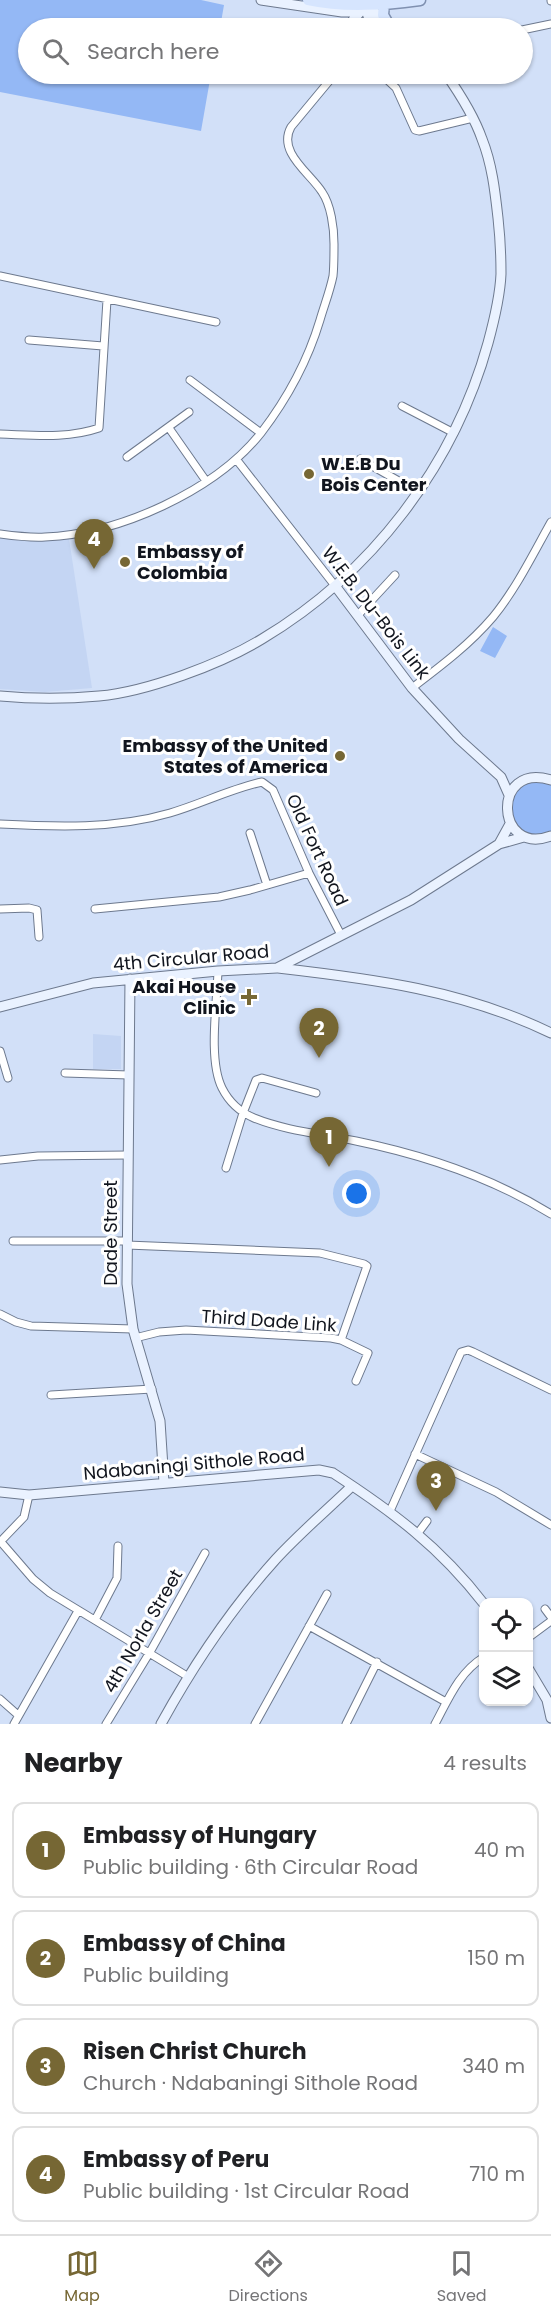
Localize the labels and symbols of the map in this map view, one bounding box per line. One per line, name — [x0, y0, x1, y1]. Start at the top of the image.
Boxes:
place label: W.E.B Du Bois Center — [321, 451, 427, 497]
marker: W.E.B Du Bois Center — [302, 467, 316, 481]
pin: 4 — [74, 520, 113, 569]
place label: Embassy of Colombia — [137, 539, 244, 585]
street label: W.E.B. Du-Bois Link — [317, 541, 437, 685]
marker: Embassy of Colombia — [118, 555, 132, 569]
place label: Embassy of the United States of America — [123, 733, 328, 779]
marker: Embassy of the United States of America — [333, 749, 347, 763]
street label: Old Fort Road — [281, 790, 354, 910]
street label: 4th Circular Road — [112, 938, 270, 977]
place label: Akai House Clinic — [132, 974, 236, 1020]
marker: Akai House Clinic — [240, 988, 258, 1006]
pin: 2 — [300, 1008, 338, 1058]
pin: 1 — [310, 1118, 348, 1167]
your location — [342, 1179, 371, 1208]
street label: Dade Street — [98, 1180, 123, 1286]
street label: Third Dade Link — [201, 1303, 338, 1338]
street label: Ndabaningi Sithole Road — [82, 1441, 306, 1486]
pin: 3 — [416, 1462, 456, 1511]
street label: 4th Norla Street — [97, 1564, 188, 1697]

